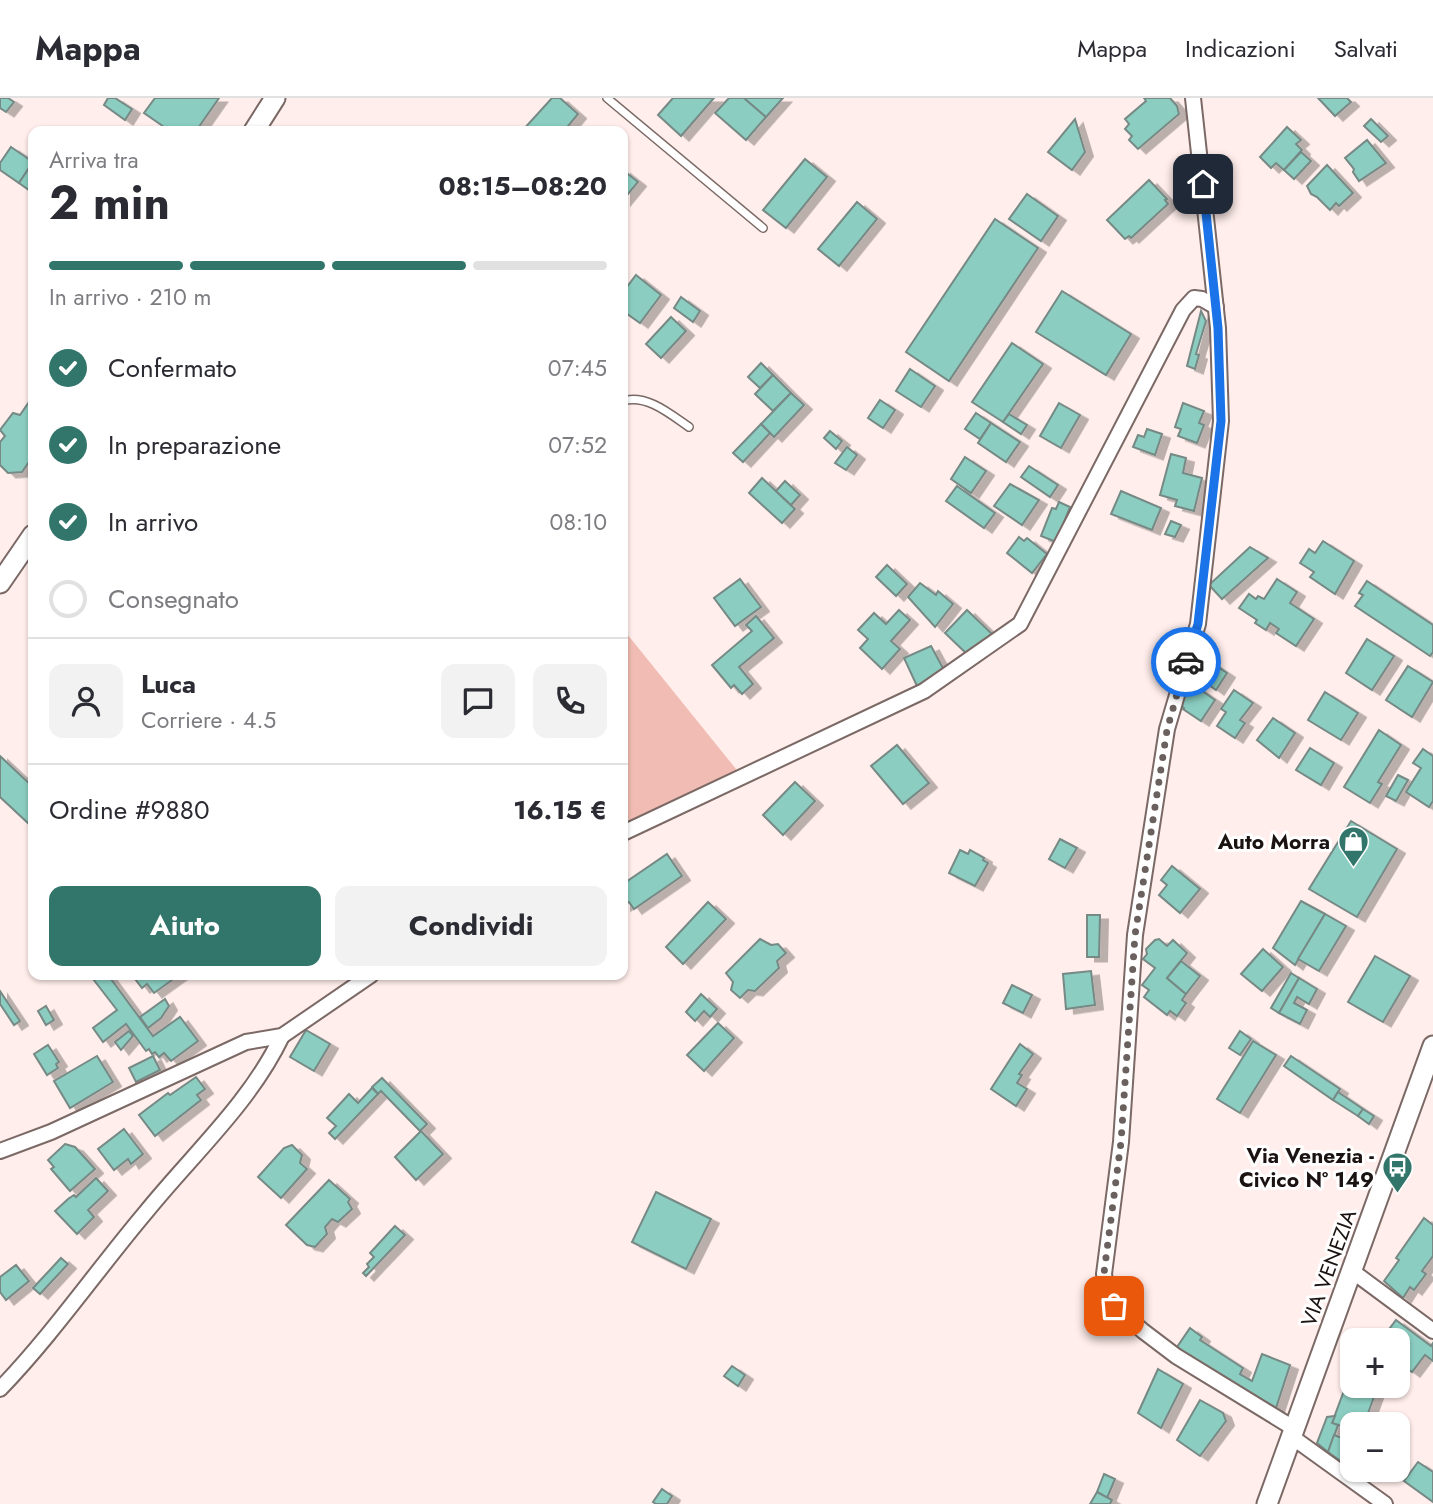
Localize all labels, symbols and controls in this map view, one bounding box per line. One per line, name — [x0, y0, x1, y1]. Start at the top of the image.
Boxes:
text: Mappa — [35, 25, 141, 72]
text: Mappa — [1077, 31, 1147, 66]
text: Indicazioni — [1185, 31, 1296, 66]
text: Salvati — [1334, 31, 1398, 66]
text: Arriva tra — [49, 143, 139, 177]
pin — [1173, 154, 1233, 214]
icon: home — [1184, 165, 1222, 203]
text: 08:15–08:20 — [439, 167, 607, 205]
text: 2 min — [49, 170, 170, 236]
text: In arrivo · 210 m — [49, 280, 212, 314]
icon: check — [49, 349, 87, 387]
text: Confermato — [108, 349, 237, 387]
text: 07:45 — [548, 351, 607, 385]
icon: check — [49, 426, 87, 464]
text: In preparazione — [108, 426, 281, 464]
text: 07:52 — [548, 428, 607, 462]
icon: check — [49, 503, 87, 541]
text: In arrivo — [108, 503, 198, 541]
text: 08:10 — [550, 505, 607, 539]
text: Consegnato — [108, 580, 239, 618]
courier — [1151, 627, 1221, 697]
icon: car — [1167, 643, 1205, 681]
button: person — [49, 664, 123, 738]
button: chat — [441, 664, 515, 738]
button: phone — [533, 664, 607, 738]
text: Luca — [141, 665, 196, 703]
text: Corriere · 4.5 — [141, 703, 276, 737]
text: Ordine #9880 — [49, 791, 210, 829]
text: 16.15 € — [513, 791, 607, 829]
shop icon: Auto Morra — [1336, 825, 1370, 869]
place label: Auto Morra — [1217, 827, 1330, 857]
button: Aiuto — [49, 886, 321, 966]
button: Condividi — [335, 886, 607, 966]
place label: Via Venezia - Civico N° 149 — [1239, 1141, 1374, 1195]
bus stop icon: Via Venezia - Civico N° 149 — [1380, 1151, 1414, 1195]
street label: VIA VENEZIA — [1294, 1205, 1364, 1331]
pin — [1084, 1276, 1144, 1336]
icon: bag — [1095, 1287, 1133, 1325]
map controls — [1340, 1328, 1410, 1482]
button: + — [1340, 1328, 1410, 1398]
button: − — [1340, 1412, 1410, 1482]

